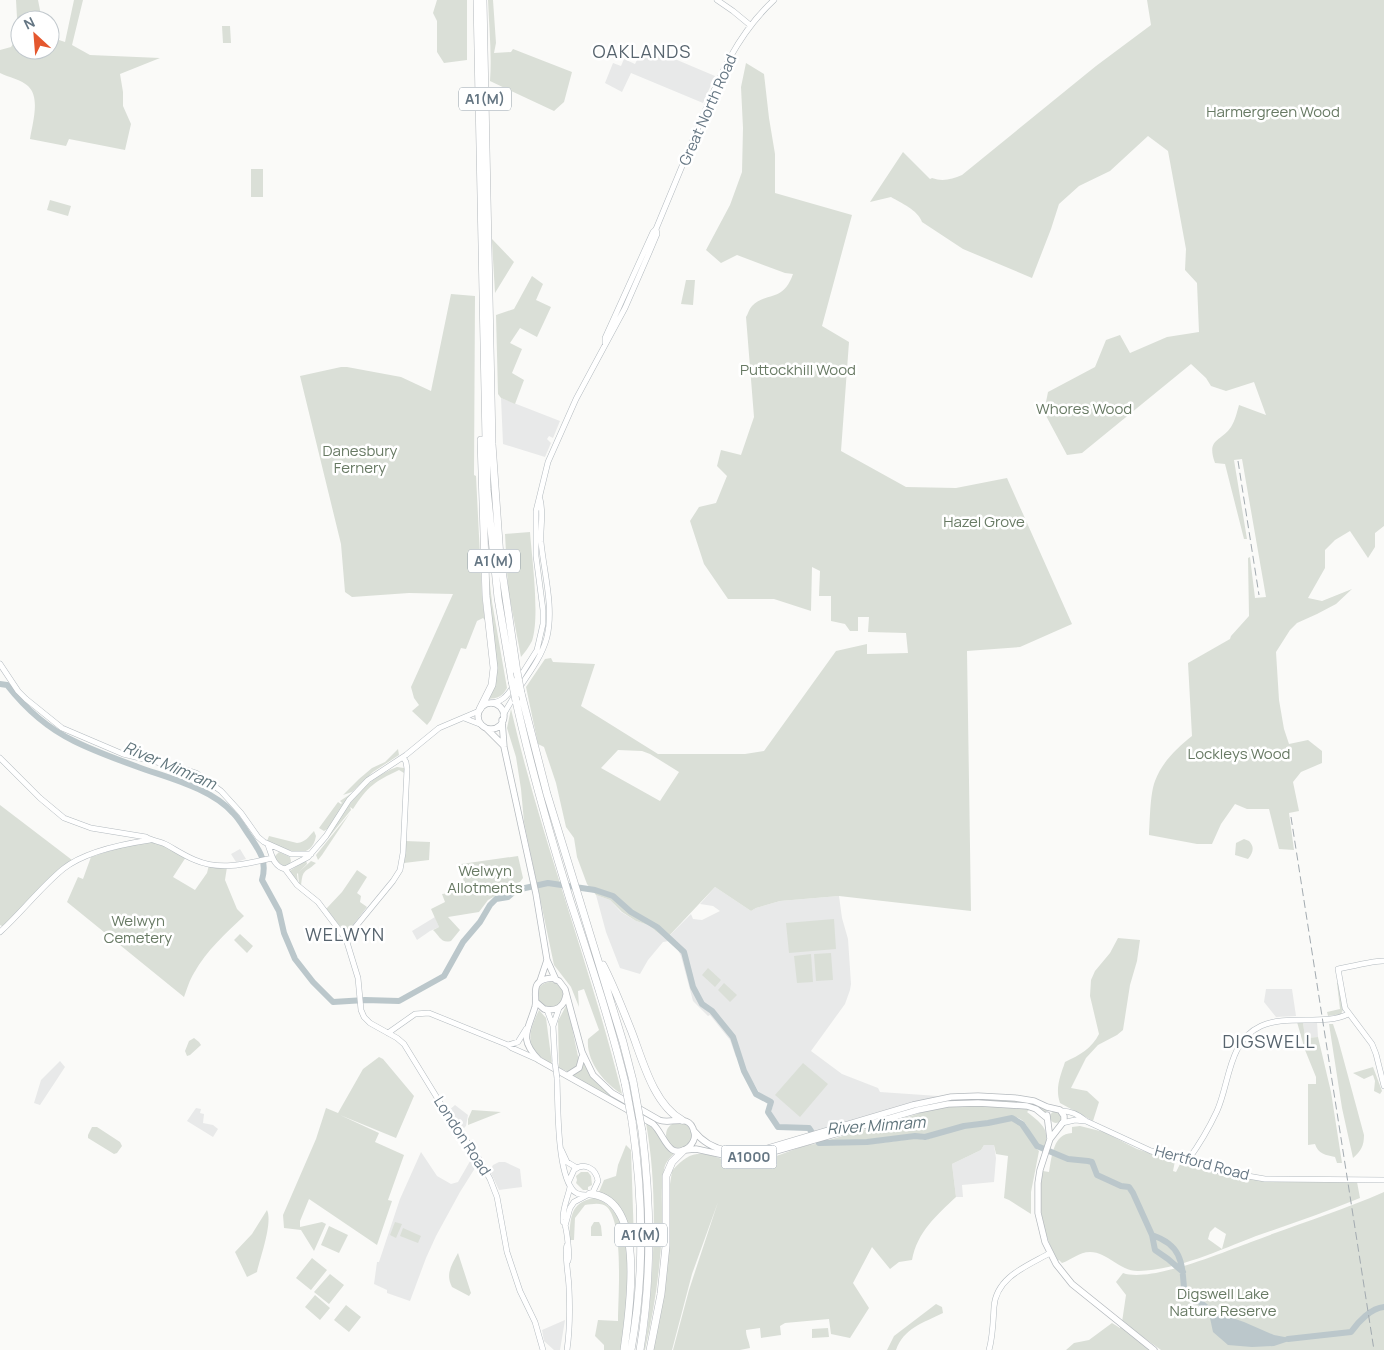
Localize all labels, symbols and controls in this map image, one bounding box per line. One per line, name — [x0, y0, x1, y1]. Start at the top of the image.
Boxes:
north arrow — [10, 10, 60, 60]
text: N — [20, 12, 38, 34]
district label: OAKLANDS — [593, 39, 691, 63]
street label: Great North Road — [674, 51, 742, 169]
road number: A1(M) — [459, 88, 511, 110]
park label: Harmergreen Wood — [1206, 101, 1340, 122]
park label: Puttockhill Wood — [740, 359, 856, 380]
park label: Whores Wood — [1036, 398, 1132, 419]
park label: Danesbury Fernery — [323, 440, 398, 478]
park label: Hazel Grove — [943, 511, 1025, 532]
road number: A1(M) — [468, 550, 520, 572]
water label: River Mimram — [120, 736, 221, 795]
park label: Lockleys Wood — [1188, 743, 1290, 764]
park label: Welwyn Allotments — [447, 860, 523, 898]
park label: Welwyn Cemetery — [104, 910, 172, 948]
district label: WELWYN — [305, 922, 385, 946]
district label: DIGSWELL — [1222, 1029, 1316, 1053]
street label: London Road — [429, 1092, 496, 1179]
water label: River Mimram — [826, 1110, 927, 1139]
street label: Hertford Road — [1153, 1140, 1252, 1185]
road number: A1000 — [722, 1146, 776, 1168]
road number: A1(M) — [615, 1224, 667, 1246]
park label: Digswell Lake Nature Reserve — [1170, 1283, 1277, 1321]

